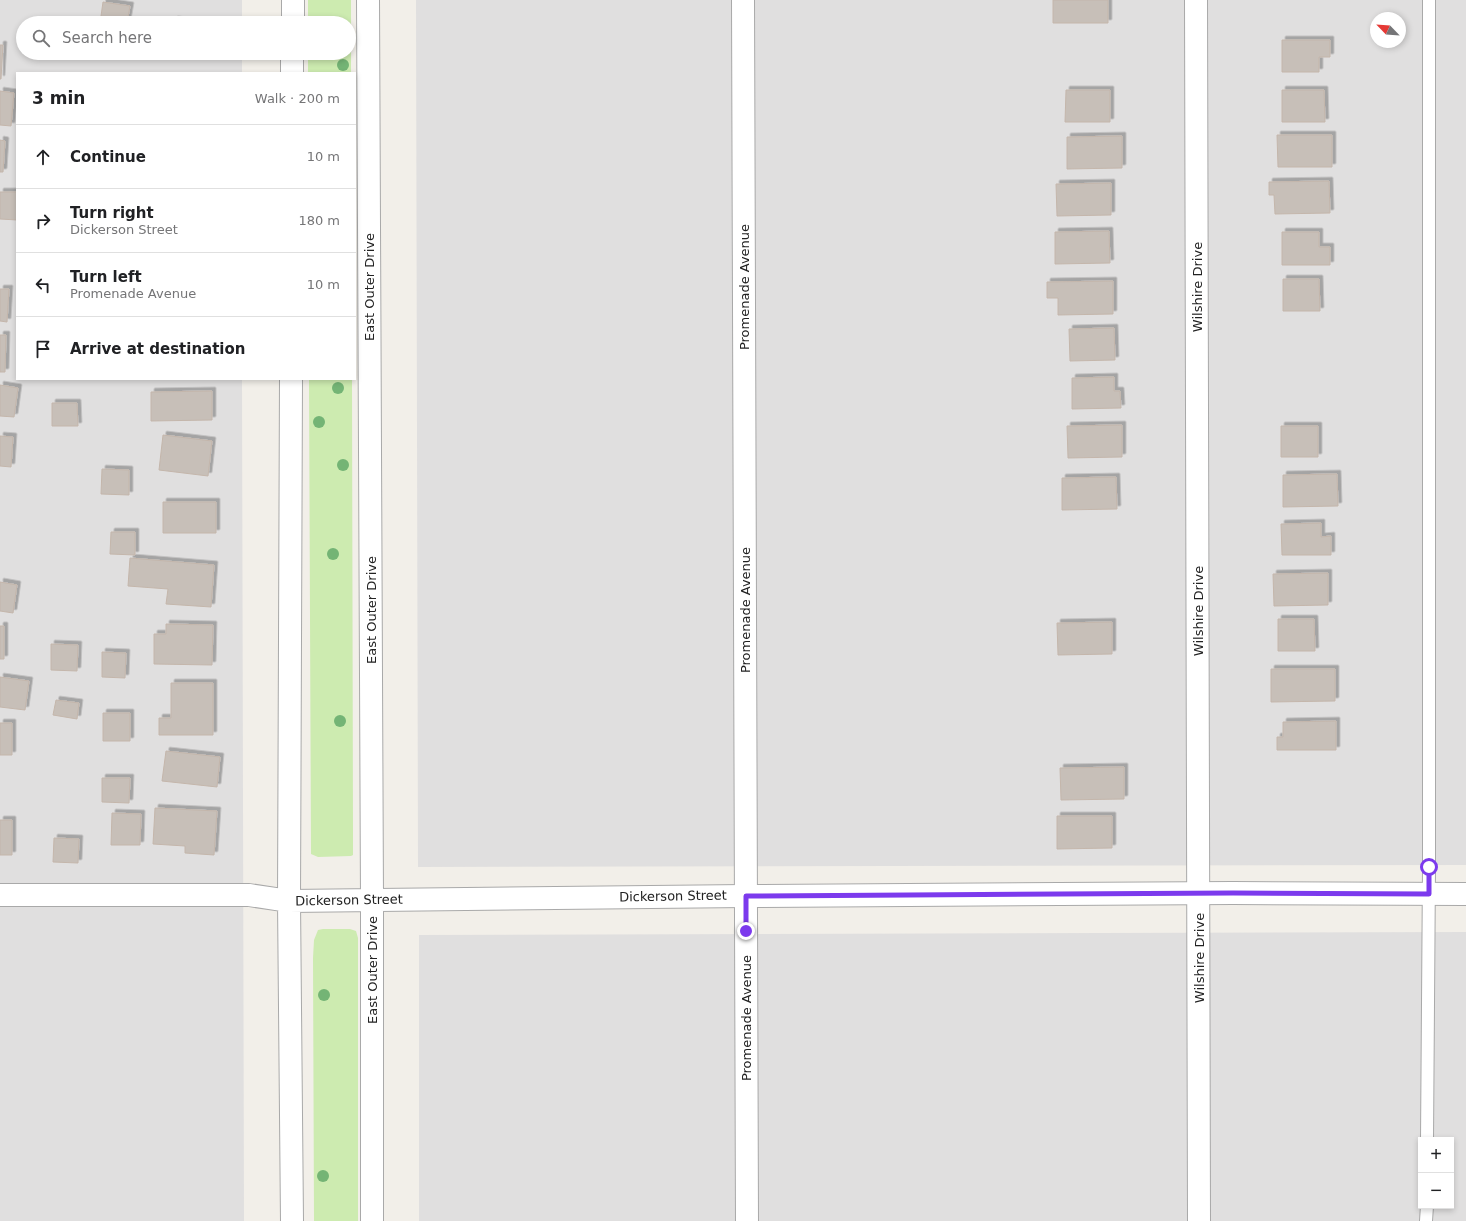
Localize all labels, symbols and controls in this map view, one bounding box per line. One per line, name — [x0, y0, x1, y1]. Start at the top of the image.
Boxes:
north arrow — [1370, 12, 1406, 48]
search box — [16, 16, 356, 60]
icon: search — [30, 27, 52, 49]
text: Search here — [62, 29, 152, 47]
text: 3 min — [32, 88, 85, 108]
text: Walk · 200 m — [255, 91, 340, 106]
icon: ahead — [32, 146, 54, 168]
text: Continue — [70, 148, 146, 166]
text: 10 m — [307, 149, 340, 164]
text: Turn right — [70, 204, 154, 222]
icon: right — [32, 210, 54, 232]
text: 180 m — [298, 213, 340, 228]
text: Dickerson Street — [70, 222, 178, 237]
street label: Promenade Avenue — [737, 224, 752, 350]
street label: East Outer Drive — [362, 233, 377, 341]
street label: Wilshire Drive — [1190, 242, 1205, 332]
text: Turn left — [70, 268, 142, 286]
icon: left — [32, 274, 54, 296]
text: 10 m — [307, 277, 340, 292]
text: Promenade Avenue — [70, 286, 196, 301]
icon: arrive — [32, 338, 54, 360]
text: Arrive at destination — [70, 340, 245, 358]
street label: Promenade Avenue — [738, 547, 753, 673]
street label: East Outer Drive — [364, 556, 379, 664]
street label: Wilshire Drive — [1191, 566, 1206, 656]
route start — [1420, 858, 1438, 876]
street label: Dickerson Street — [619, 888, 727, 904]
street label: Dickerson Street — [295, 892, 403, 908]
street label: Wilshire Drive — [1192, 913, 1207, 1003]
street label: East Outer Drive — [365, 916, 380, 1024]
route end — [737, 922, 755, 940]
street label: Promenade Avenue — [739, 955, 754, 1081]
map controls — [1418, 1137, 1454, 1209]
button: + — [1418, 1137, 1454, 1173]
button: − — [1418, 1173, 1454, 1209]

